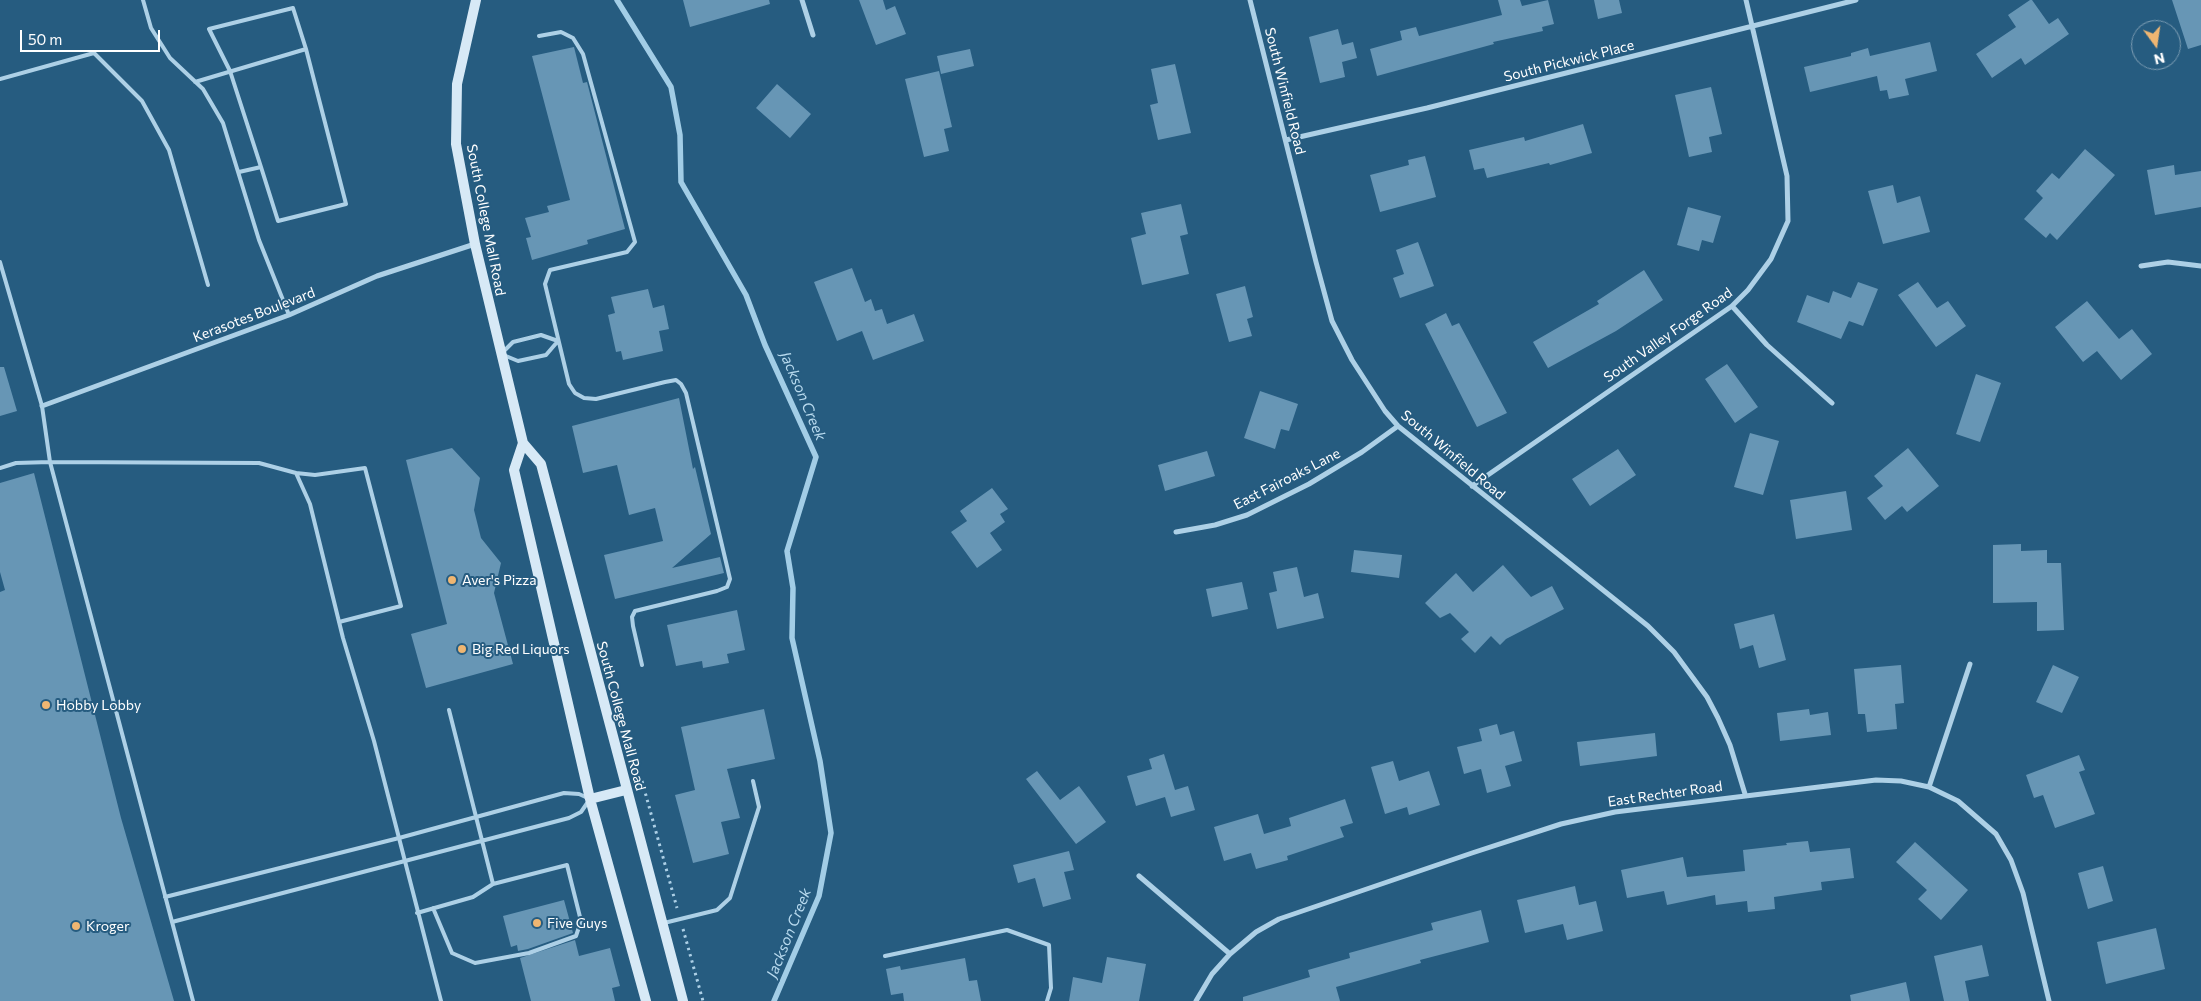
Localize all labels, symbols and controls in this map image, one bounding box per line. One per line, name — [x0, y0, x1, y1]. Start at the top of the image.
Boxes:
scale bar — [22, 20, 162, 52]
north arrow — [2131, 20, 2181, 70]
street label: South Winfield Road — [1261, 26, 1309, 156]
text: 50 m — [28, 30, 62, 48]
street label: South Pickwick Place — [1502, 37, 1636, 85]
text: N — [2152, 50, 2167, 69]
street label: South College Mall Road — [463, 143, 509, 297]
street label: Kerasotes Boulevard — [191, 284, 317, 346]
street label: South Valley Forge Road — [1600, 284, 1736, 386]
water label: Jackson Creek — [776, 349, 830, 443]
street label: South Winfield Road — [1398, 407, 1508, 503]
street label: East Fairoaks Lane — [1231, 445, 1343, 513]
place label: Aver's Pizza — [462, 572, 537, 588]
marker: Aver's Pizza — [446, 574, 458, 586]
street label: South College Mall Road — [593, 640, 649, 792]
place label: Big Red Liquors — [472, 641, 570, 657]
marker: Big Red Liquors — [456, 643, 468, 655]
place label: Hobby Lobby — [56, 697, 141, 713]
marker: Hobby Lobby — [40, 699, 52, 711]
street label: East Rechter Road — [1607, 778, 1723, 810]
water label: Jackson Creek — [763, 886, 815, 980]
place label: Five Guys — [547, 915, 607, 931]
marker: Five Guys — [531, 917, 543, 929]
place label: Kroger — [86, 918, 130, 934]
marker: Kroger — [70, 920, 82, 932]

